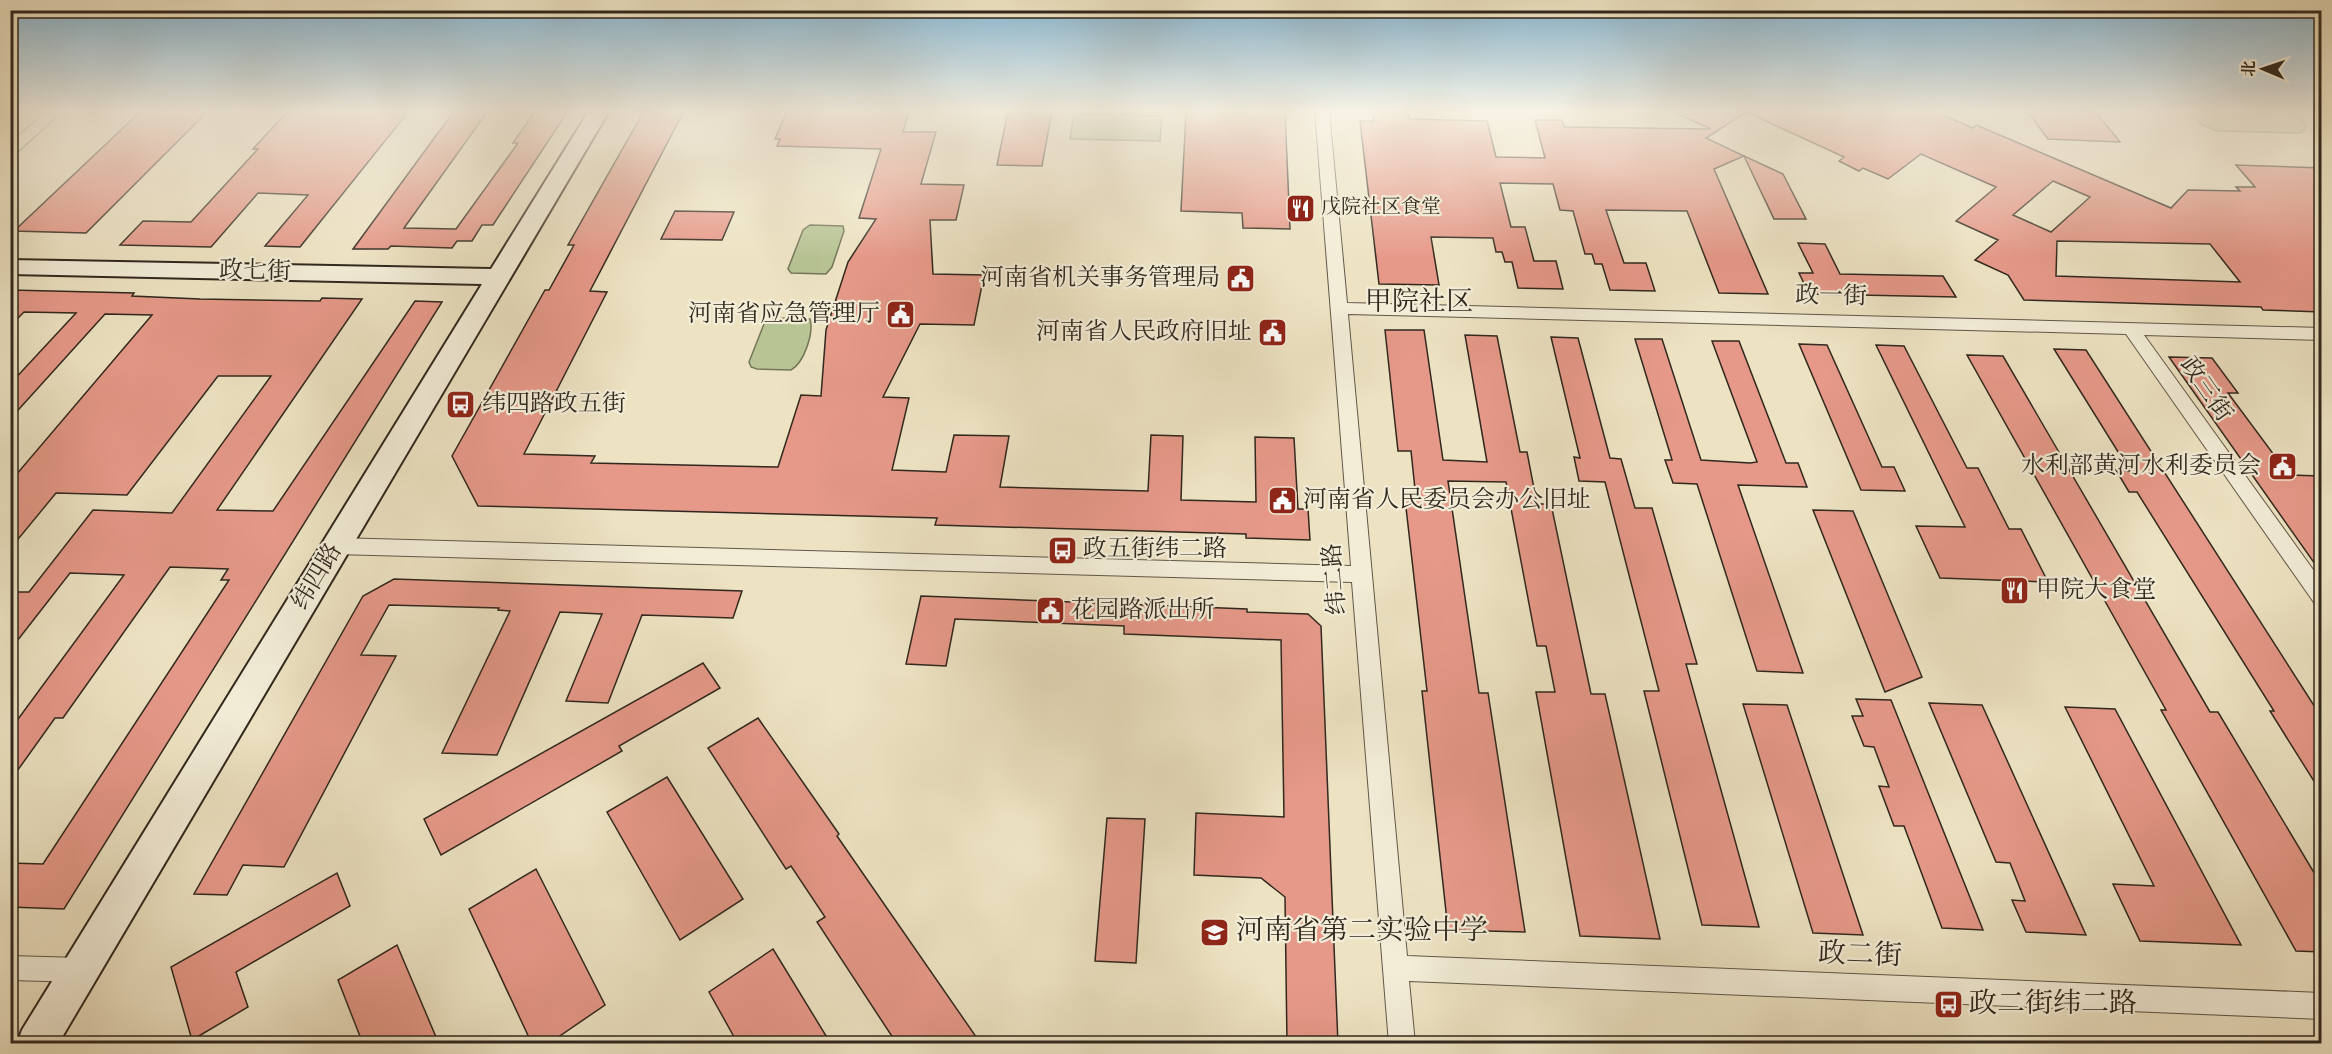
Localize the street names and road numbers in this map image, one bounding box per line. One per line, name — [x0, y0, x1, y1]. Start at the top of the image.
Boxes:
street label: 政七街 — [219, 254, 291, 290]
street label: 政一街 — [1795, 279, 1867, 315]
street label: 政三街 — [2170, 351, 2240, 429]
street label: 纬四路 — [285, 537, 351, 617]
street label: 纬二路 — [1316, 542, 1356, 616]
street label: 政二街 — [1817, 935, 1903, 977]

